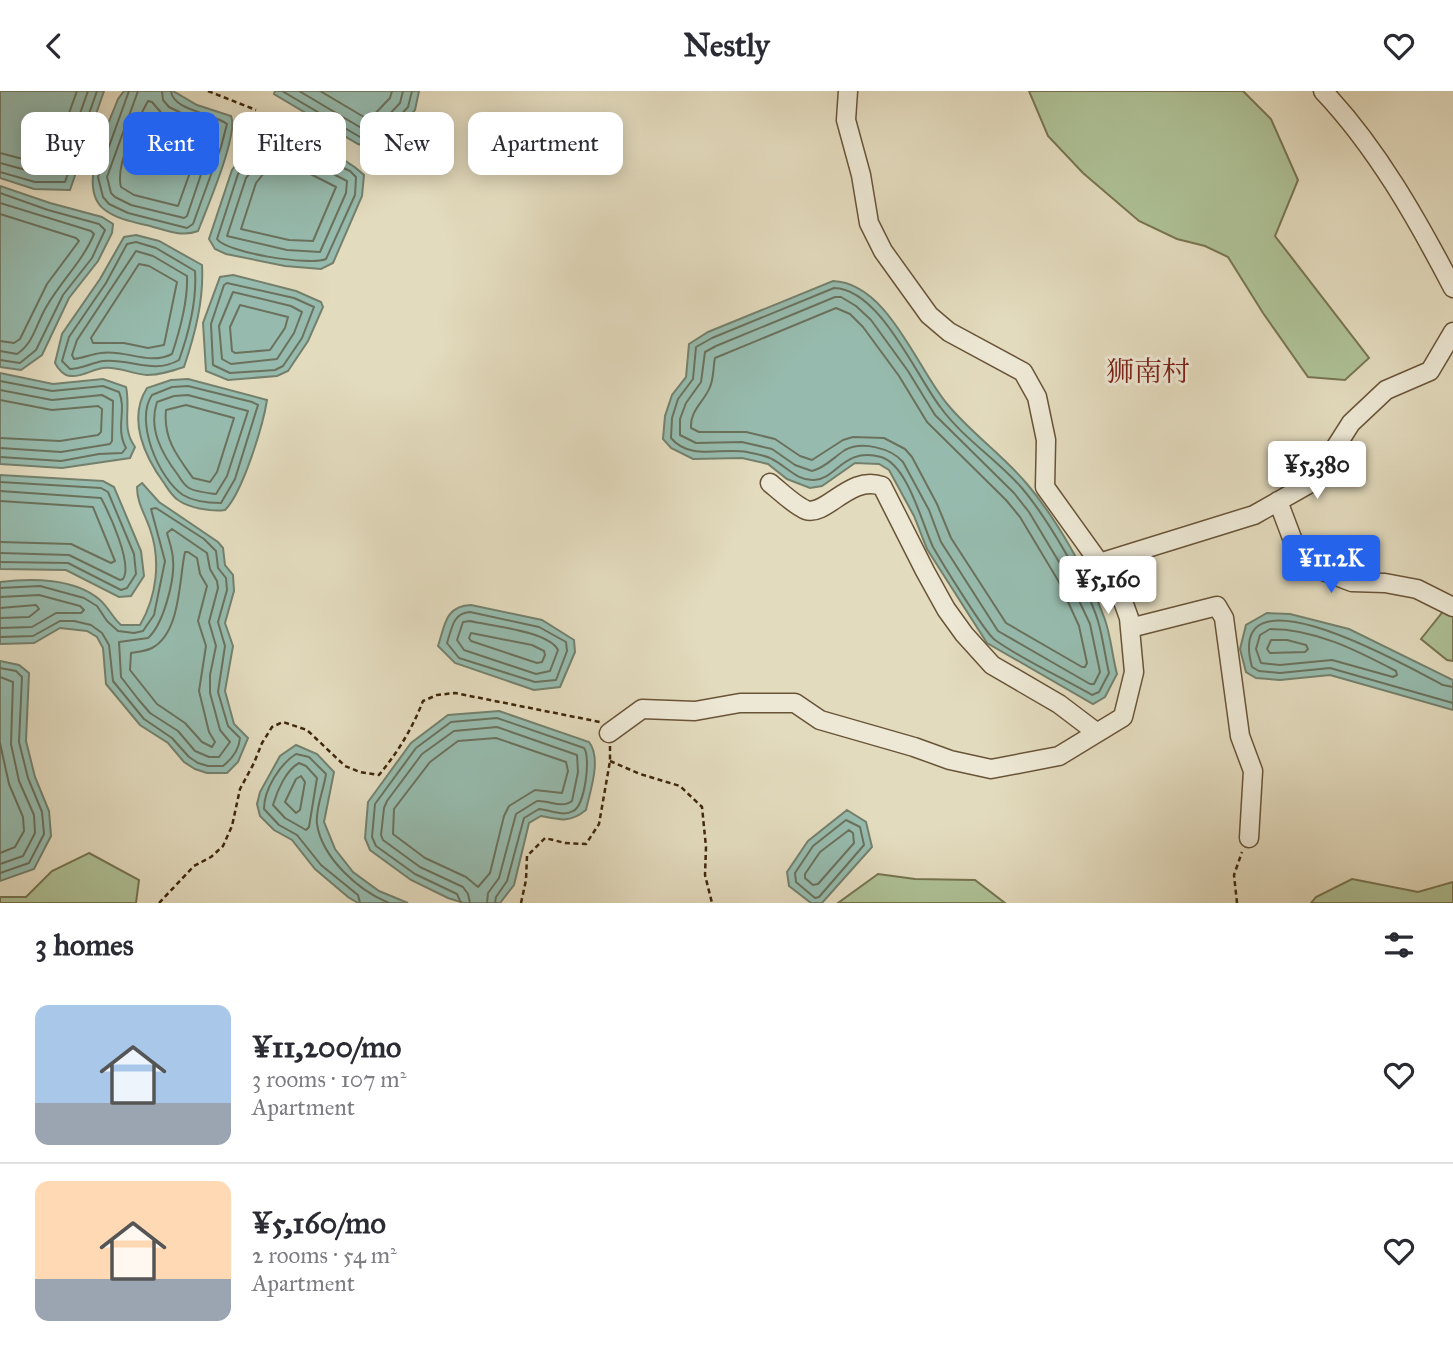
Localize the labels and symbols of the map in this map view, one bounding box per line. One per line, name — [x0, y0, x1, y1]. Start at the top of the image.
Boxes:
district label: 狮南村 — [1106, 354, 1190, 389]
pin: ¥5,380 — [1260, 441, 1374, 501]
pin: ¥11.2K — [1274, 535, 1388, 595]
pin: ¥5,160 — [1051, 557, 1165, 616]

